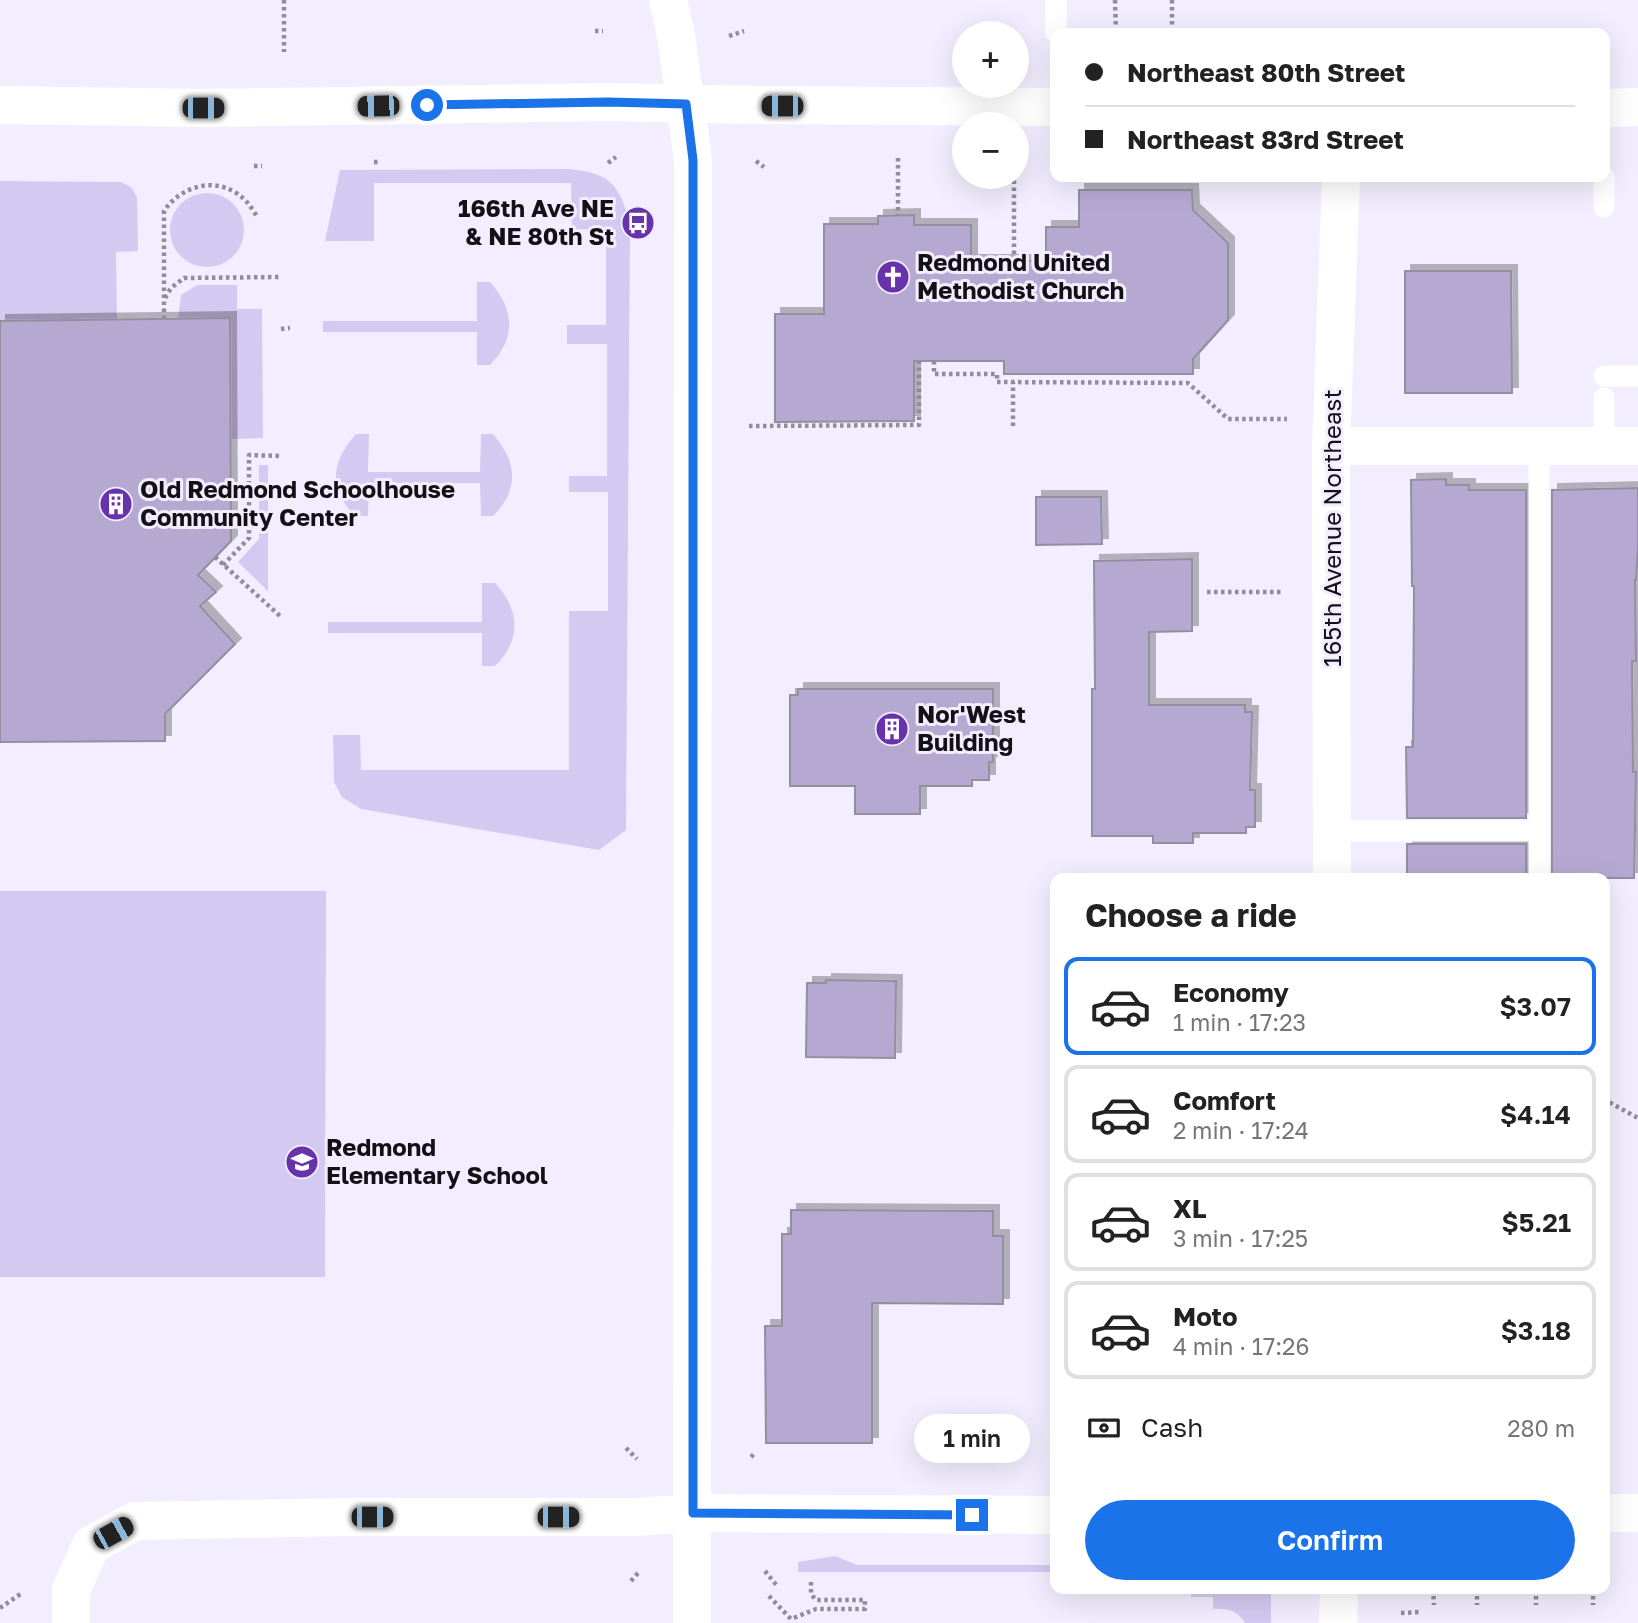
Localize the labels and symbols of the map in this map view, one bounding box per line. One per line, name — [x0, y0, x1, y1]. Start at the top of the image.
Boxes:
route start — [411, 89, 443, 121]
car — [357, 95, 400, 117]
car — [762, 96, 804, 117]
car — [183, 98, 225, 119]
place label: 166th Ave NE & NE 80th St — [458, 193, 614, 250]
bus stop icon: 166th Ave NE & NE 80th St — [619, 204, 657, 242]
place label: Redmond United Methodist Church — [917, 247, 1124, 304]
church icon: Redmond United Methodist Church — [874, 258, 912, 296]
street label: 165th Avenue Northeast — [1317, 389, 1346, 667]
place label: Old Redmond Schoolhouse Community Center — [140, 474, 455, 531]
building icon: Old Redmond Schoolhouse Community Center — [97, 485, 135, 523]
place label: Nor'West Building — [917, 699, 1026, 756]
building icon: Nor'West Building — [873, 710, 911, 748]
place label: Redmond Elementary School — [326, 1132, 548, 1189]
school or university icon: Redmond Elementary School — [283, 1143, 321, 1181]
callout: 1 min — [914, 1414, 1030, 1462]
route end — [956, 1499, 988, 1531]
car — [352, 1507, 394, 1528]
car — [538, 1507, 580, 1528]
car — [90, 1514, 137, 1552]

